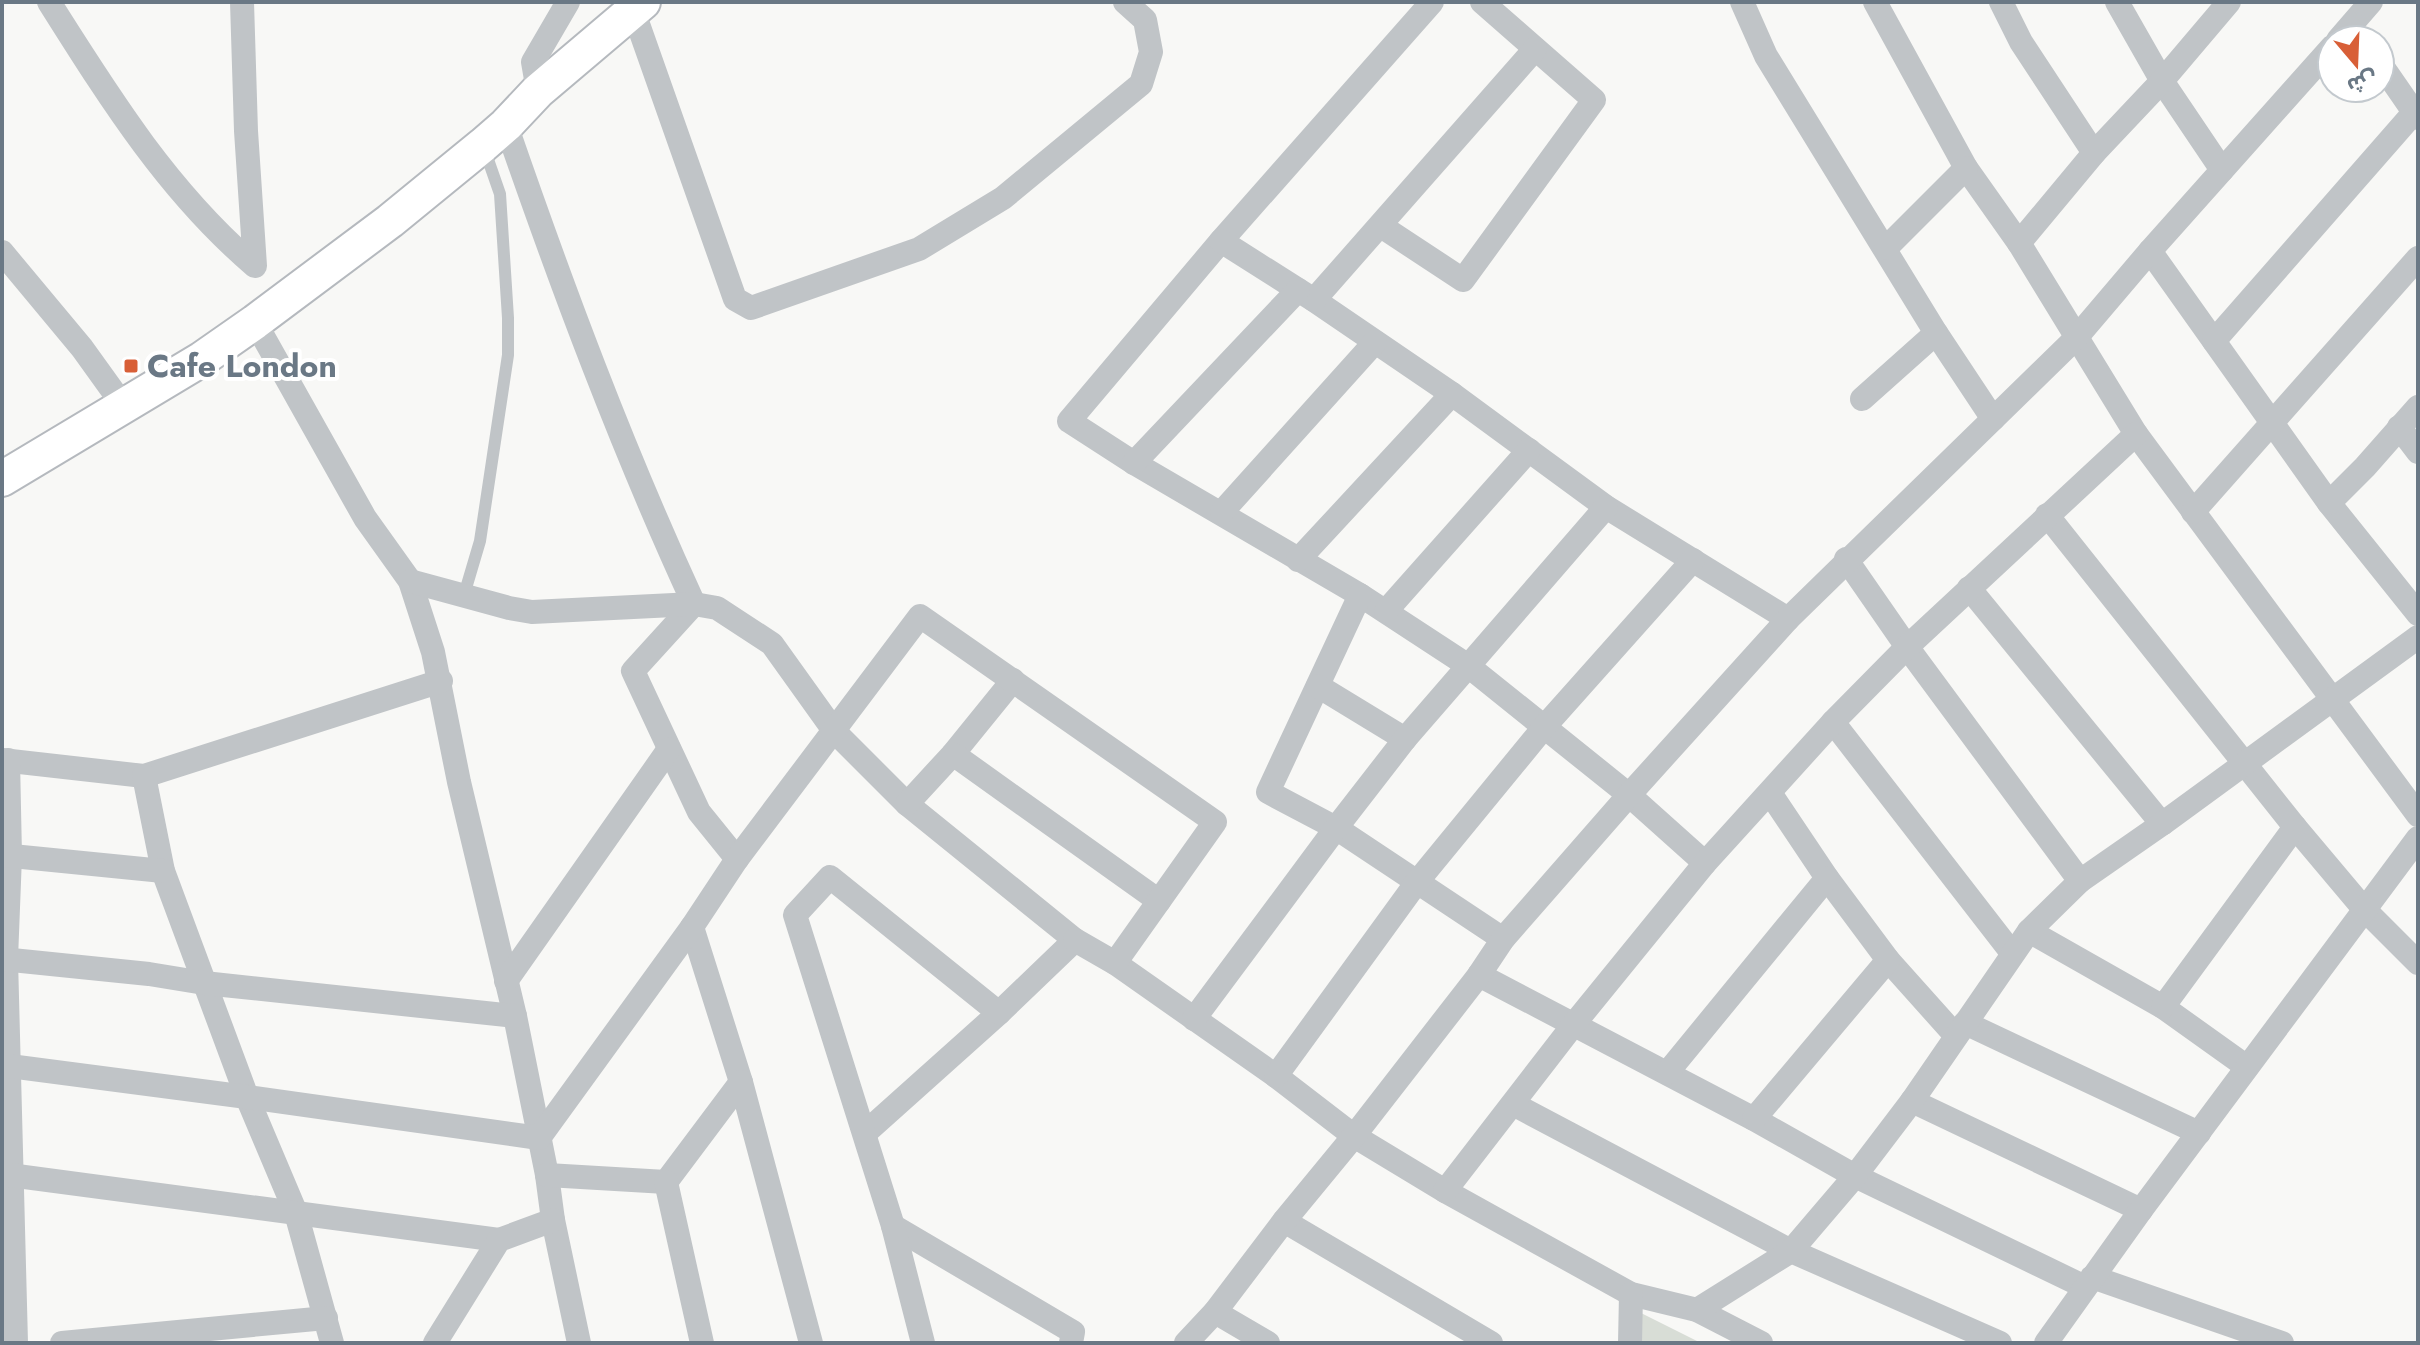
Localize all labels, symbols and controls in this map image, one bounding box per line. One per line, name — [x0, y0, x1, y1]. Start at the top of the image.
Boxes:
north arrow — [2316, 24, 2396, 104]
text: ش — [2343, 63, 2382, 103]
place label: Cafe London — [147, 343, 337, 389]
marker: Cafe London — [122, 357, 140, 375]

